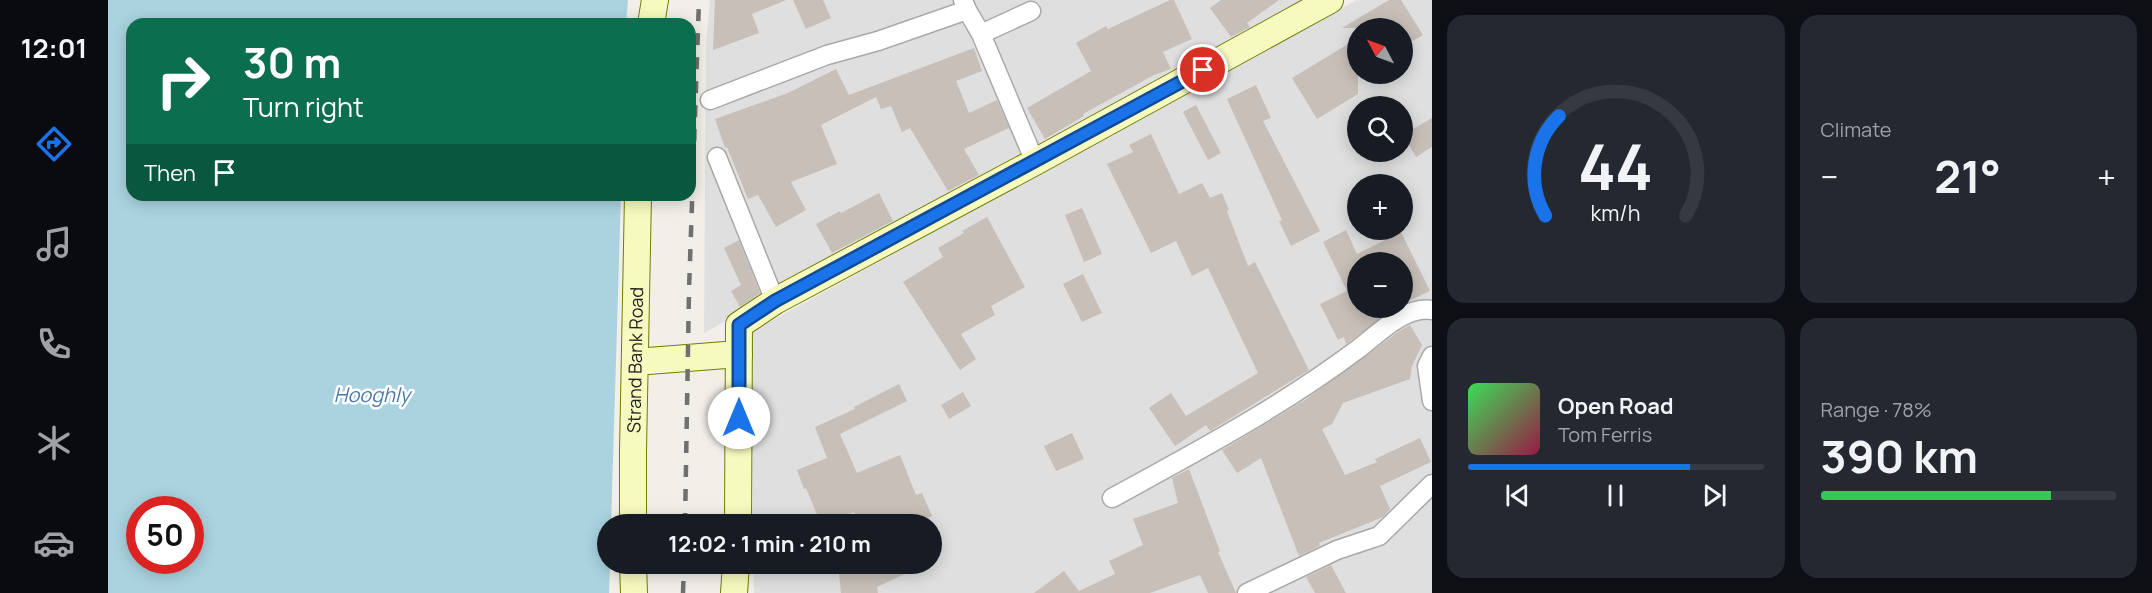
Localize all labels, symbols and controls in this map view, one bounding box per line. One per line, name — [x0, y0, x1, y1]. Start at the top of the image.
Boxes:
north arrow — [1347, 18, 1413, 84]
map controls — [1347, 18, 1413, 318]
text: 12:01 — [21, 29, 87, 66]
text: 30 m — [243, 33, 341, 91]
icon: right — [144, 42, 222, 120]
pin — [1177, 44, 1228, 95]
icon: arrive — [1186, 53, 1219, 86]
text: Turn right — [243, 88, 364, 125]
button: search — [1347, 96, 1413, 162]
text: Climate — [1821, 116, 1892, 143]
icon: directions — [33, 123, 75, 165]
text: 44 — [1578, 123, 1653, 209]
text: 21° — [1934, 145, 2001, 207]
text: − — [1821, 154, 1838, 199]
text: + — [2097, 154, 2116, 199]
icon: arrive — [208, 156, 241, 189]
text: Then — [144, 158, 196, 188]
button: + — [1347, 174, 1413, 240]
text: km/h — [1591, 198, 1641, 227]
icon: music — [33, 223, 75, 265]
button: − — [1347, 252, 1413, 318]
street label: Strand Bank Road — [621, 287, 648, 433]
icon: phone — [33, 323, 75, 365]
water label: Hooghly — [334, 381, 413, 408]
position arrow — [707, 386, 771, 450]
text: Open Road — [1558, 391, 1673, 421]
text: Range · 78% — [1821, 396, 1932, 423]
text: Tom Ferris — [1558, 421, 1652, 448]
icon: climate — [33, 422, 75, 464]
text: 390 km — [1821, 425, 1978, 487]
icon: previous — [1501, 479, 1534, 512]
icon: pause — [1599, 479, 1632, 512]
icon: next — [1698, 479, 1731, 512]
speed limit sign: 50 — [126, 496, 204, 574]
icon: car — [33, 522, 75, 564]
text: 12:02 · 1 min · 210 m — [668, 529, 871, 559]

